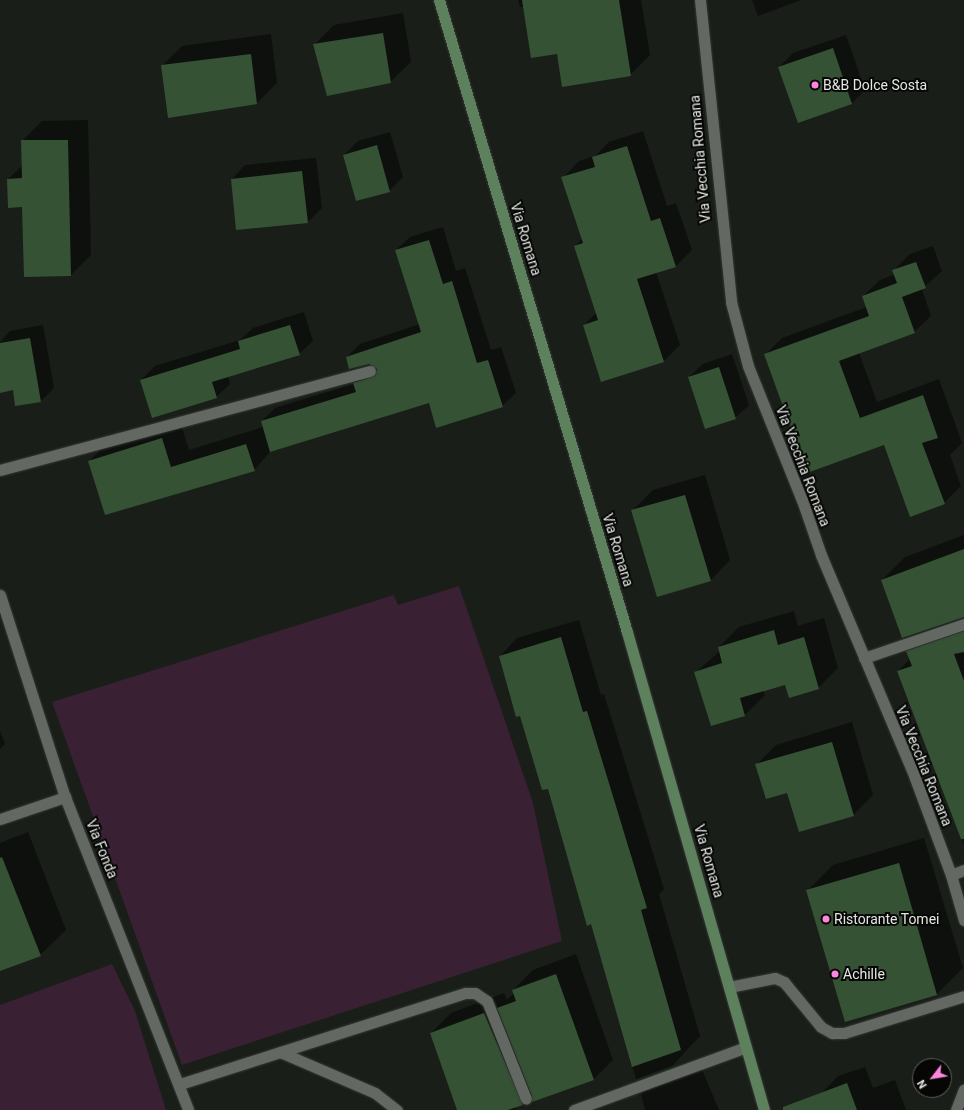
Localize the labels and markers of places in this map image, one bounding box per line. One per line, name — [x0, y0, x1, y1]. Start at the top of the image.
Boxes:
place label: B&B Dolce Sosta — [823, 77, 927, 93]
marker: B&B Dolce Sosta — [810, 80, 820, 90]
place label: Ristorante Tomei — [834, 911, 940, 927]
marker: Ristorante Tomei — [821, 914, 831, 924]
place label: Achille — [843, 966, 885, 982]
marker: Achille — [830, 969, 840, 979]

